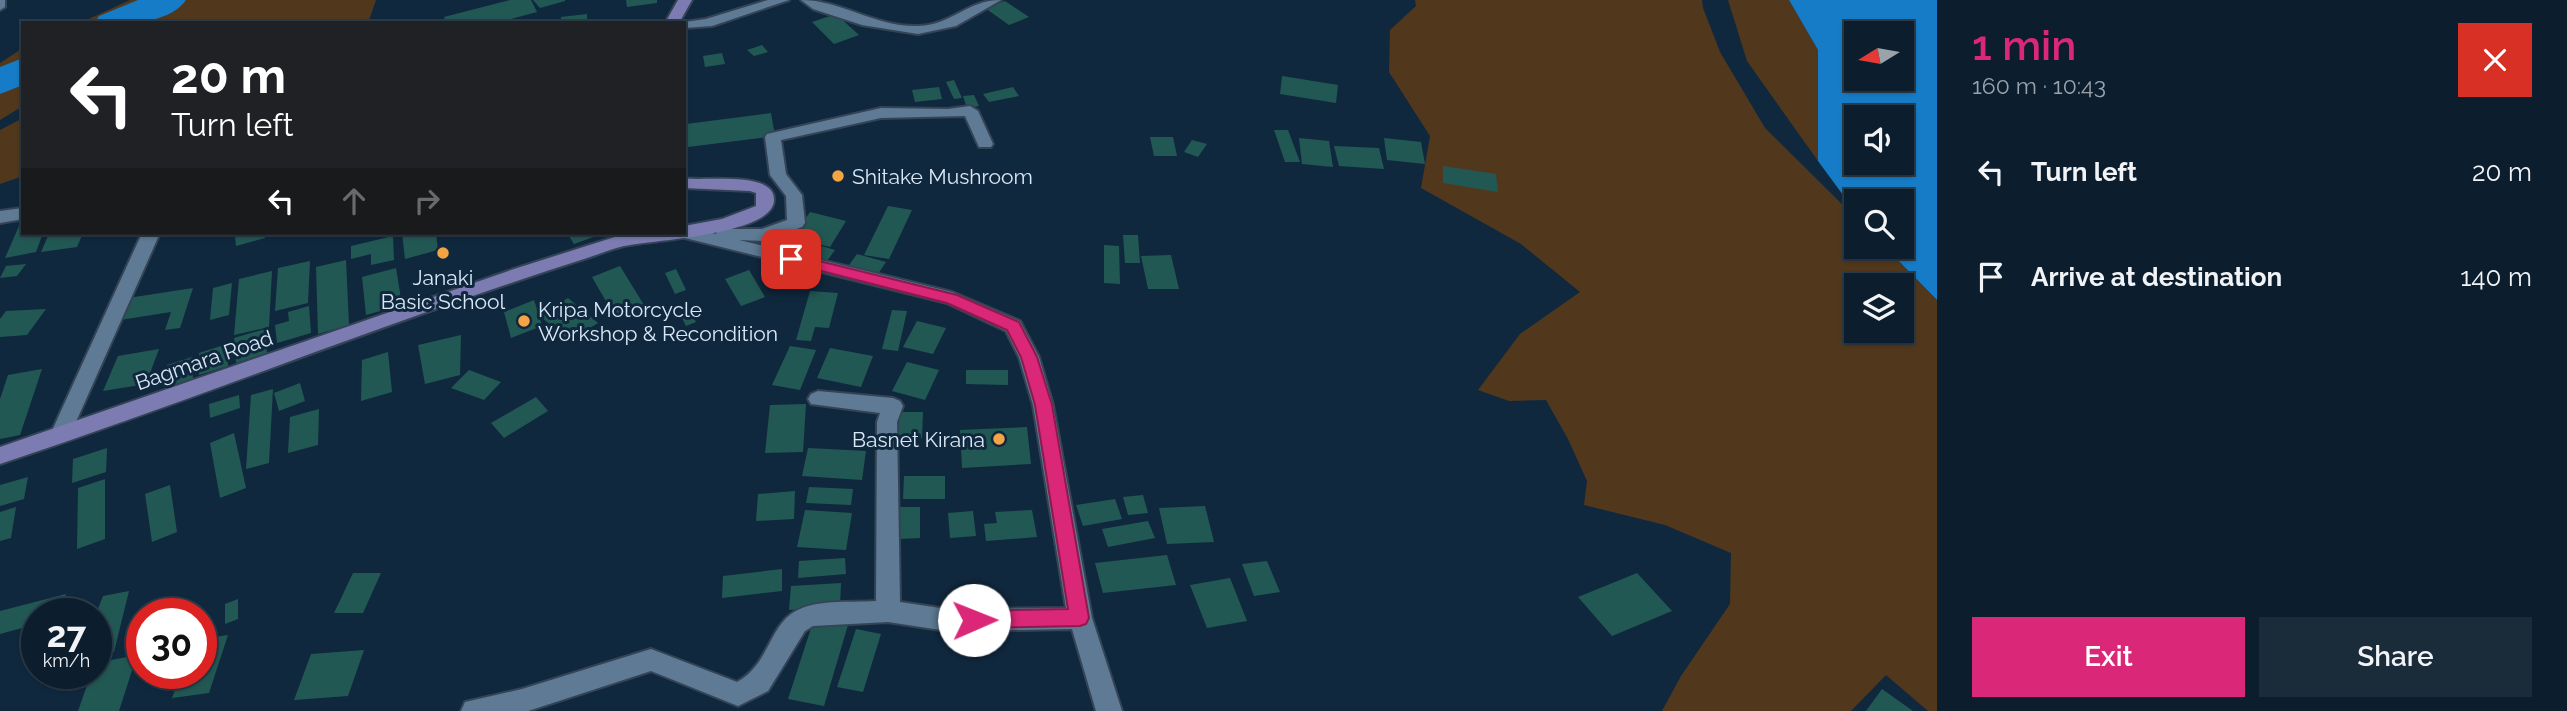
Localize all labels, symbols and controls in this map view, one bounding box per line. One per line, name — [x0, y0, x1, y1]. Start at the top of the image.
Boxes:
north arrow — [1844, 21, 1914, 91]
map controls — [1844, 21, 1914, 343]
text: 1 min — [1972, 21, 2076, 70]
button: close — [2458, 23, 2532, 97]
text: 20 m — [171, 47, 286, 104]
icon: left — [56, 49, 147, 140]
text: 160 m · 10:43 — [1972, 72, 2106, 99]
button: sound — [1844, 105, 1914, 175]
text: Turn left — [171, 106, 293, 143]
icon: left — [1972, 153, 2010, 191]
text: Turn left — [2031, 157, 2137, 187]
text: 20 m — [2472, 157, 2532, 187]
place label: Shitake Mushroom — [852, 164, 1033, 189]
marker: Shitake Mushroom — [830, 168, 846, 184]
icon: left — [262, 182, 300, 220]
icon: ahead — [335, 182, 373, 220]
icon: right — [408, 182, 446, 220]
button: search — [1844, 189, 1914, 259]
pin — [761, 229, 821, 289]
icon: arrive — [772, 240, 810, 278]
marker: Janaki Basic School — [435, 245, 451, 261]
icon: arrive — [1972, 258, 2010, 296]
text: Arrive at destination — [2031, 262, 2282, 292]
text: 140 m — [2460, 262, 2532, 292]
place label: Janaki Basic School — [381, 265, 505, 314]
button: layers — [1844, 273, 1914, 343]
place label: Kripa Motorcycle Workshop & Recondition — [538, 297, 778, 346]
marker: Kripa Motorcycle Workshop & Recondition — [516, 313, 532, 329]
street label: Bagmara Road — [132, 325, 276, 395]
place label: Basnet Kirana — [852, 427, 985, 452]
marker: Basnet Kirana — [991, 431, 1007, 447]
position arrow — [937, 583, 1011, 657]
speed limit sign: 30 — [126, 598, 217, 689]
text: 27 — [47, 614, 86, 655]
button: Exit — [1972, 617, 2245, 697]
button: Share — [2259, 617, 2532, 697]
text: km/h — [43, 650, 90, 671]

